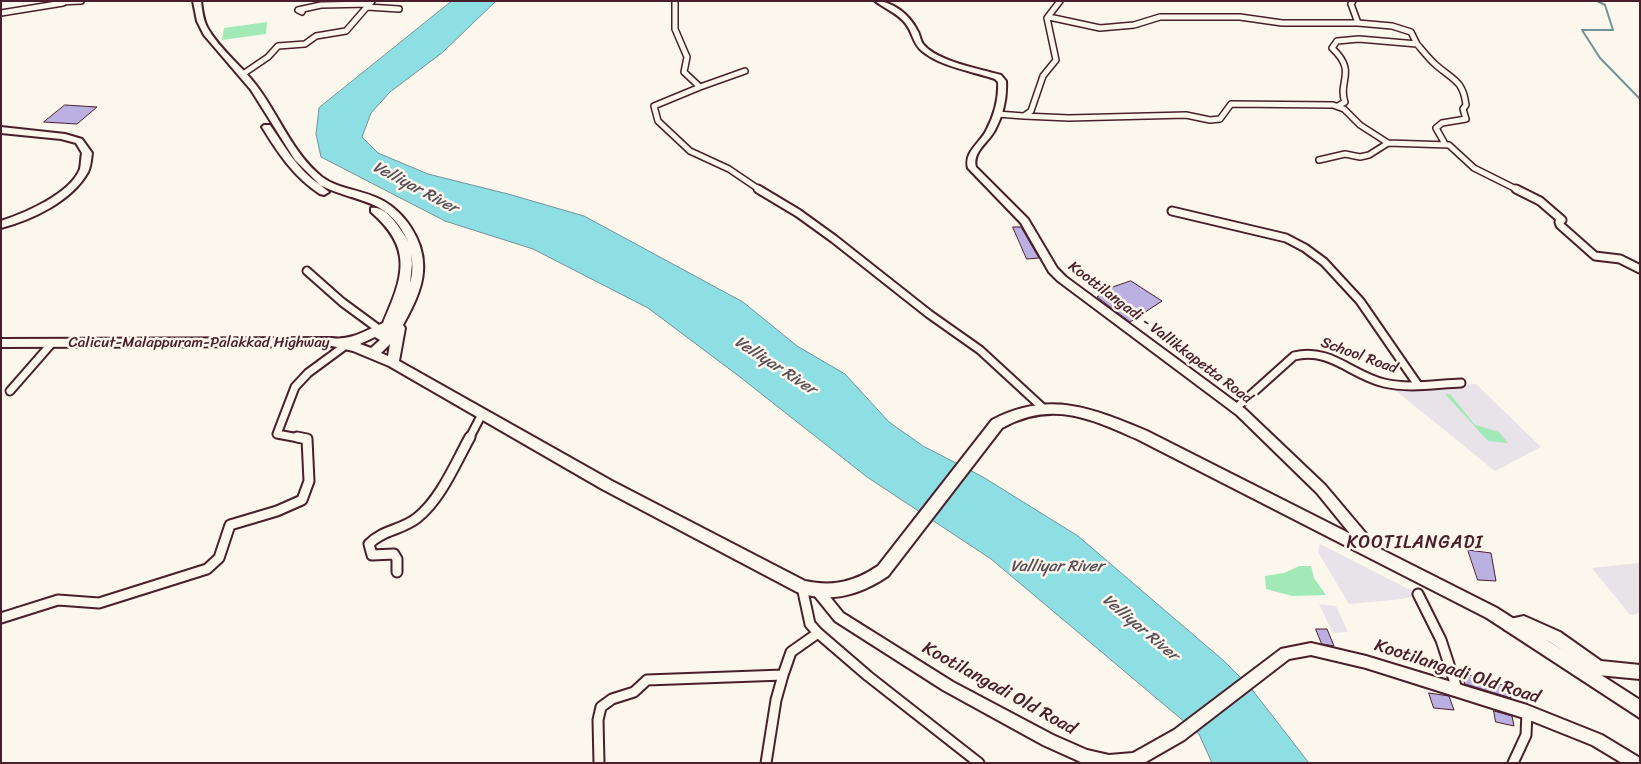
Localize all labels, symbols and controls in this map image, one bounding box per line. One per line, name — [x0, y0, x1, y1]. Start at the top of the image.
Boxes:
water label: Velliyar River — [369, 158, 461, 218]
street label: Koottilangadi - Vallikkapetta Road — [1064, 258, 1256, 408]
water label: Velliyar River — [731, 333, 819, 399]
street label: Calicut-Malappuram-Palakkad Highway — [68, 334, 330, 352]
street label: School Road — [1318, 334, 1400, 378]
district label: KOOTILANGADI — [1347, 532, 1483, 554]
water label: Valliyar River — [1010, 557, 1104, 577]
water label: Velliyar River — [1098, 591, 1182, 665]
street label: Kootilangadi Old Road — [1371, 635, 1543, 709]
street label: Kootilangadi Old Road — [918, 638, 1080, 740]

